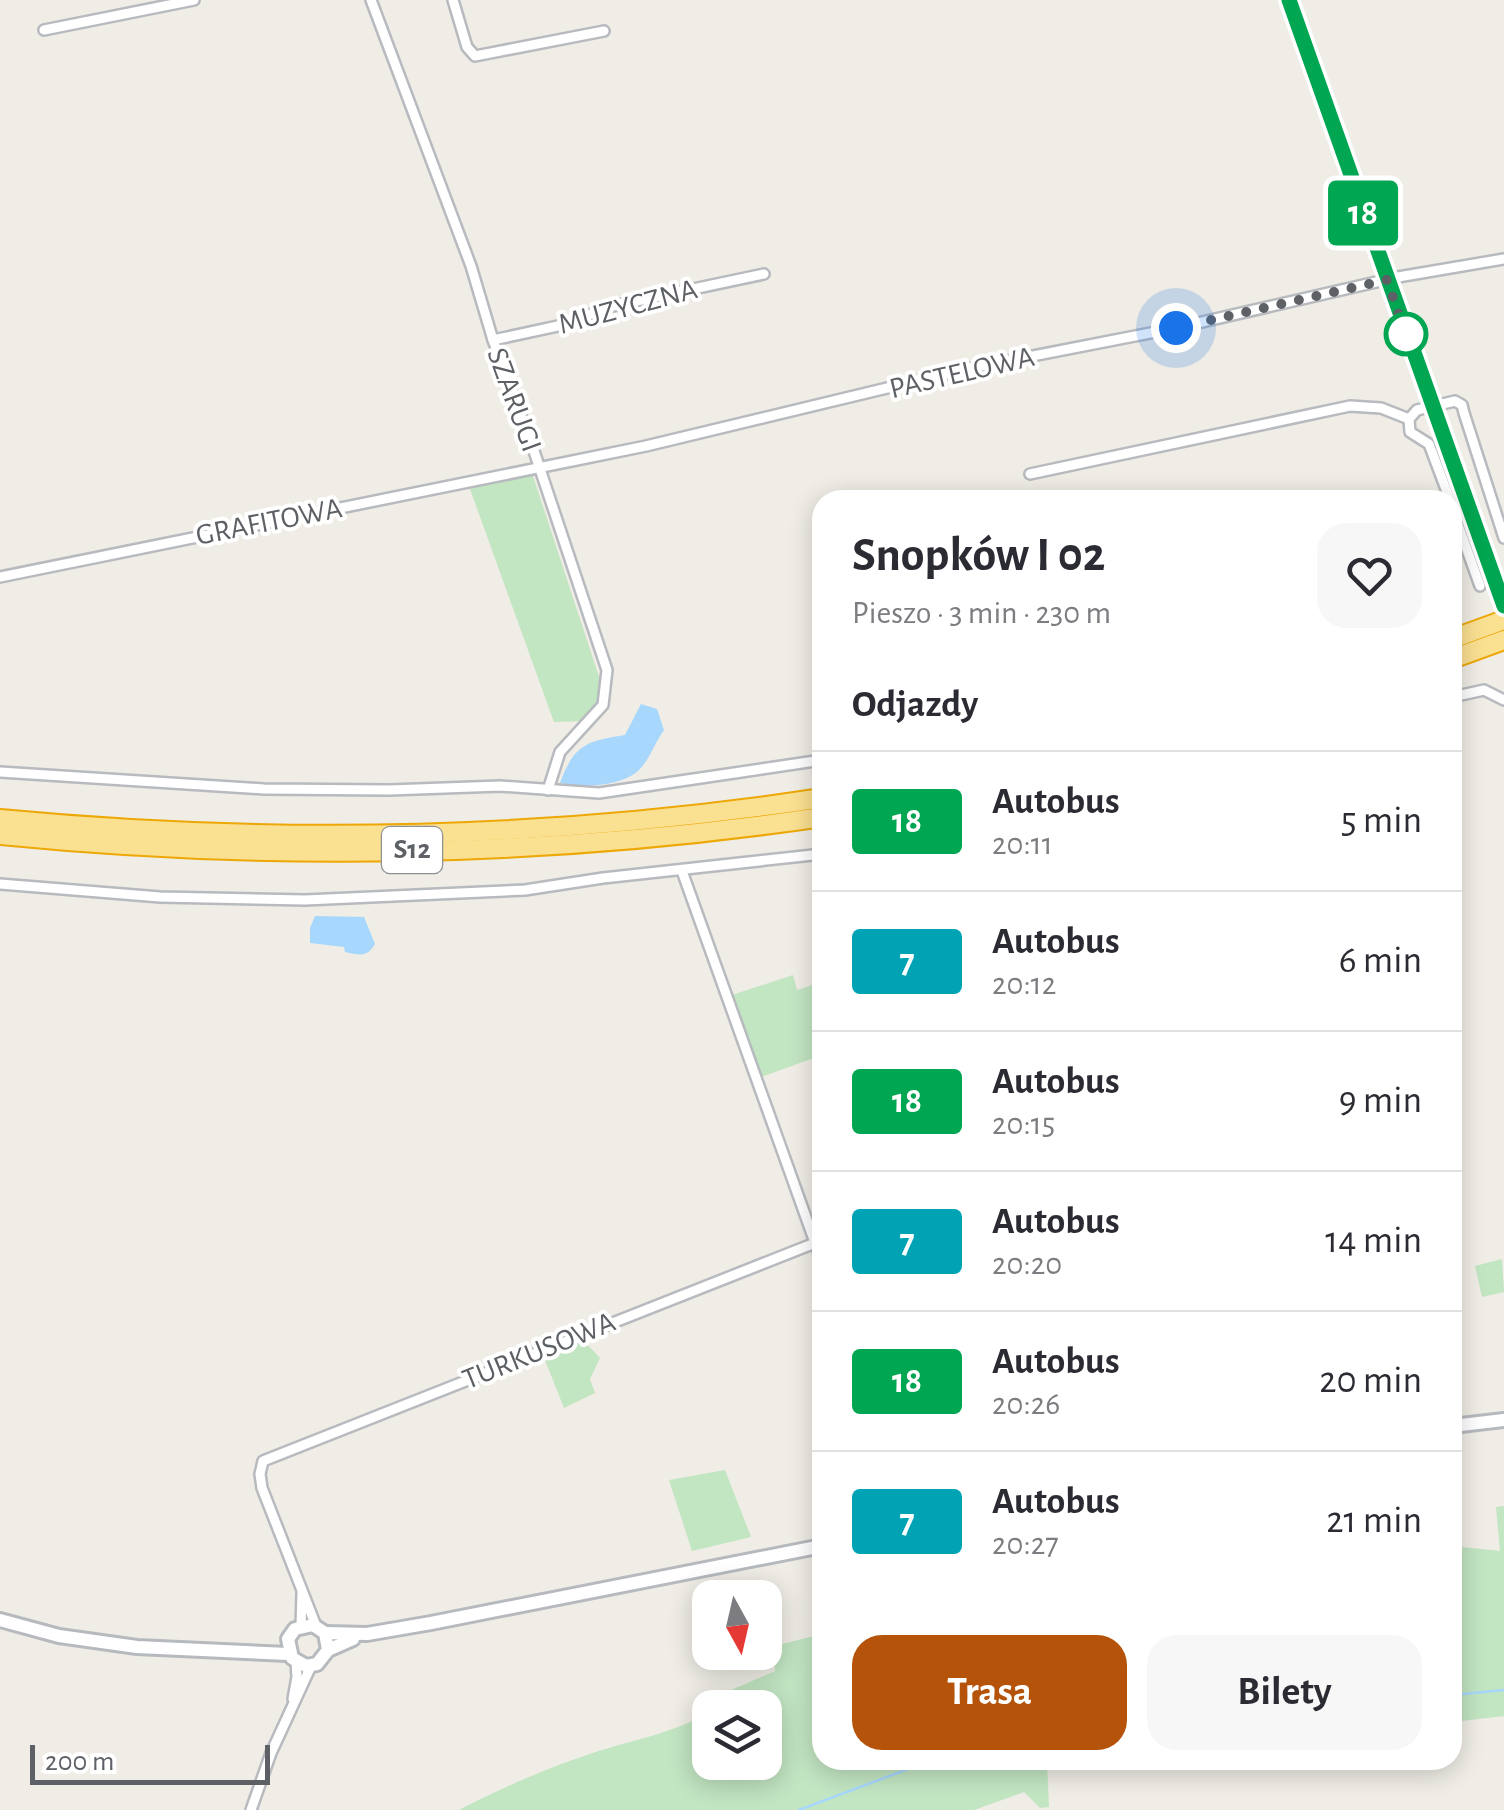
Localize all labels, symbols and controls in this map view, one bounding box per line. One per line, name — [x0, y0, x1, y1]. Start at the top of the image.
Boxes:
line badge: 18 — [1318, 180, 1408, 246]
text: 18 — [1348, 196, 1378, 231]
street label: MUZYCZNA — [555, 274, 701, 340]
your location — [1151, 303, 1201, 353]
unlabelled marker — [1385, 313, 1427, 355]
street label: PASTELOWA — [887, 342, 1037, 404]
street label: SZARUGI — [481, 344, 547, 456]
street label: GRAFITOWA — [193, 493, 345, 551]
button: heart — [1317, 523, 1422, 628]
text: Snopków I 02 — [852, 532, 1105, 580]
text: Pieszo · 3 min · 230 m — [852, 597, 1111, 629]
text: Odjazdy — [852, 686, 978, 724]
text: Autobus — [992, 783, 1120, 821]
text: 5 min — [1341, 802, 1422, 840]
text: 18 — [892, 804, 922, 839]
road number: S12 — [382, 827, 442, 873]
text: 20:11 — [992, 828, 1053, 860]
text: Autobus — [992, 923, 1120, 961]
text: 6 min — [1339, 942, 1422, 980]
text: 7 — [899, 944, 915, 979]
text: 20:12 — [992, 968, 1056, 1000]
text: Autobus — [992, 1063, 1120, 1101]
text: 9 min — [1339, 1082, 1422, 1120]
text: 18 — [892, 1084, 922, 1119]
text: 20:15 — [992, 1108, 1055, 1140]
text: Autobus — [992, 1203, 1120, 1241]
text: 14 min — [1325, 1222, 1422, 1260]
text: 7 — [899, 1224, 915, 1259]
text: 20:20 — [992, 1248, 1062, 1280]
street label: TURKUSOWA — [458, 1307, 620, 1395]
text: Autobus — [992, 1343, 1120, 1381]
text: 20 min — [1319, 1362, 1422, 1400]
text: 18 — [892, 1364, 922, 1399]
text: 20:26 — [992, 1388, 1060, 1420]
text: Autobus — [992, 1483, 1120, 1521]
text: 21 min — [1326, 1502, 1422, 1540]
text: 7 — [899, 1504, 915, 1539]
text: 20:27 — [992, 1528, 1059, 1560]
north arrow — [692, 1580, 782, 1670]
map controls — [692, 1580, 782, 1780]
button: Trasa — [852, 1635, 1127, 1750]
button: Bilety — [1147, 1635, 1422, 1750]
button: layers — [692, 1690, 782, 1780]
scale bar — [30, 1740, 270, 1784]
text: 200 m — [45, 1748, 114, 1776]

